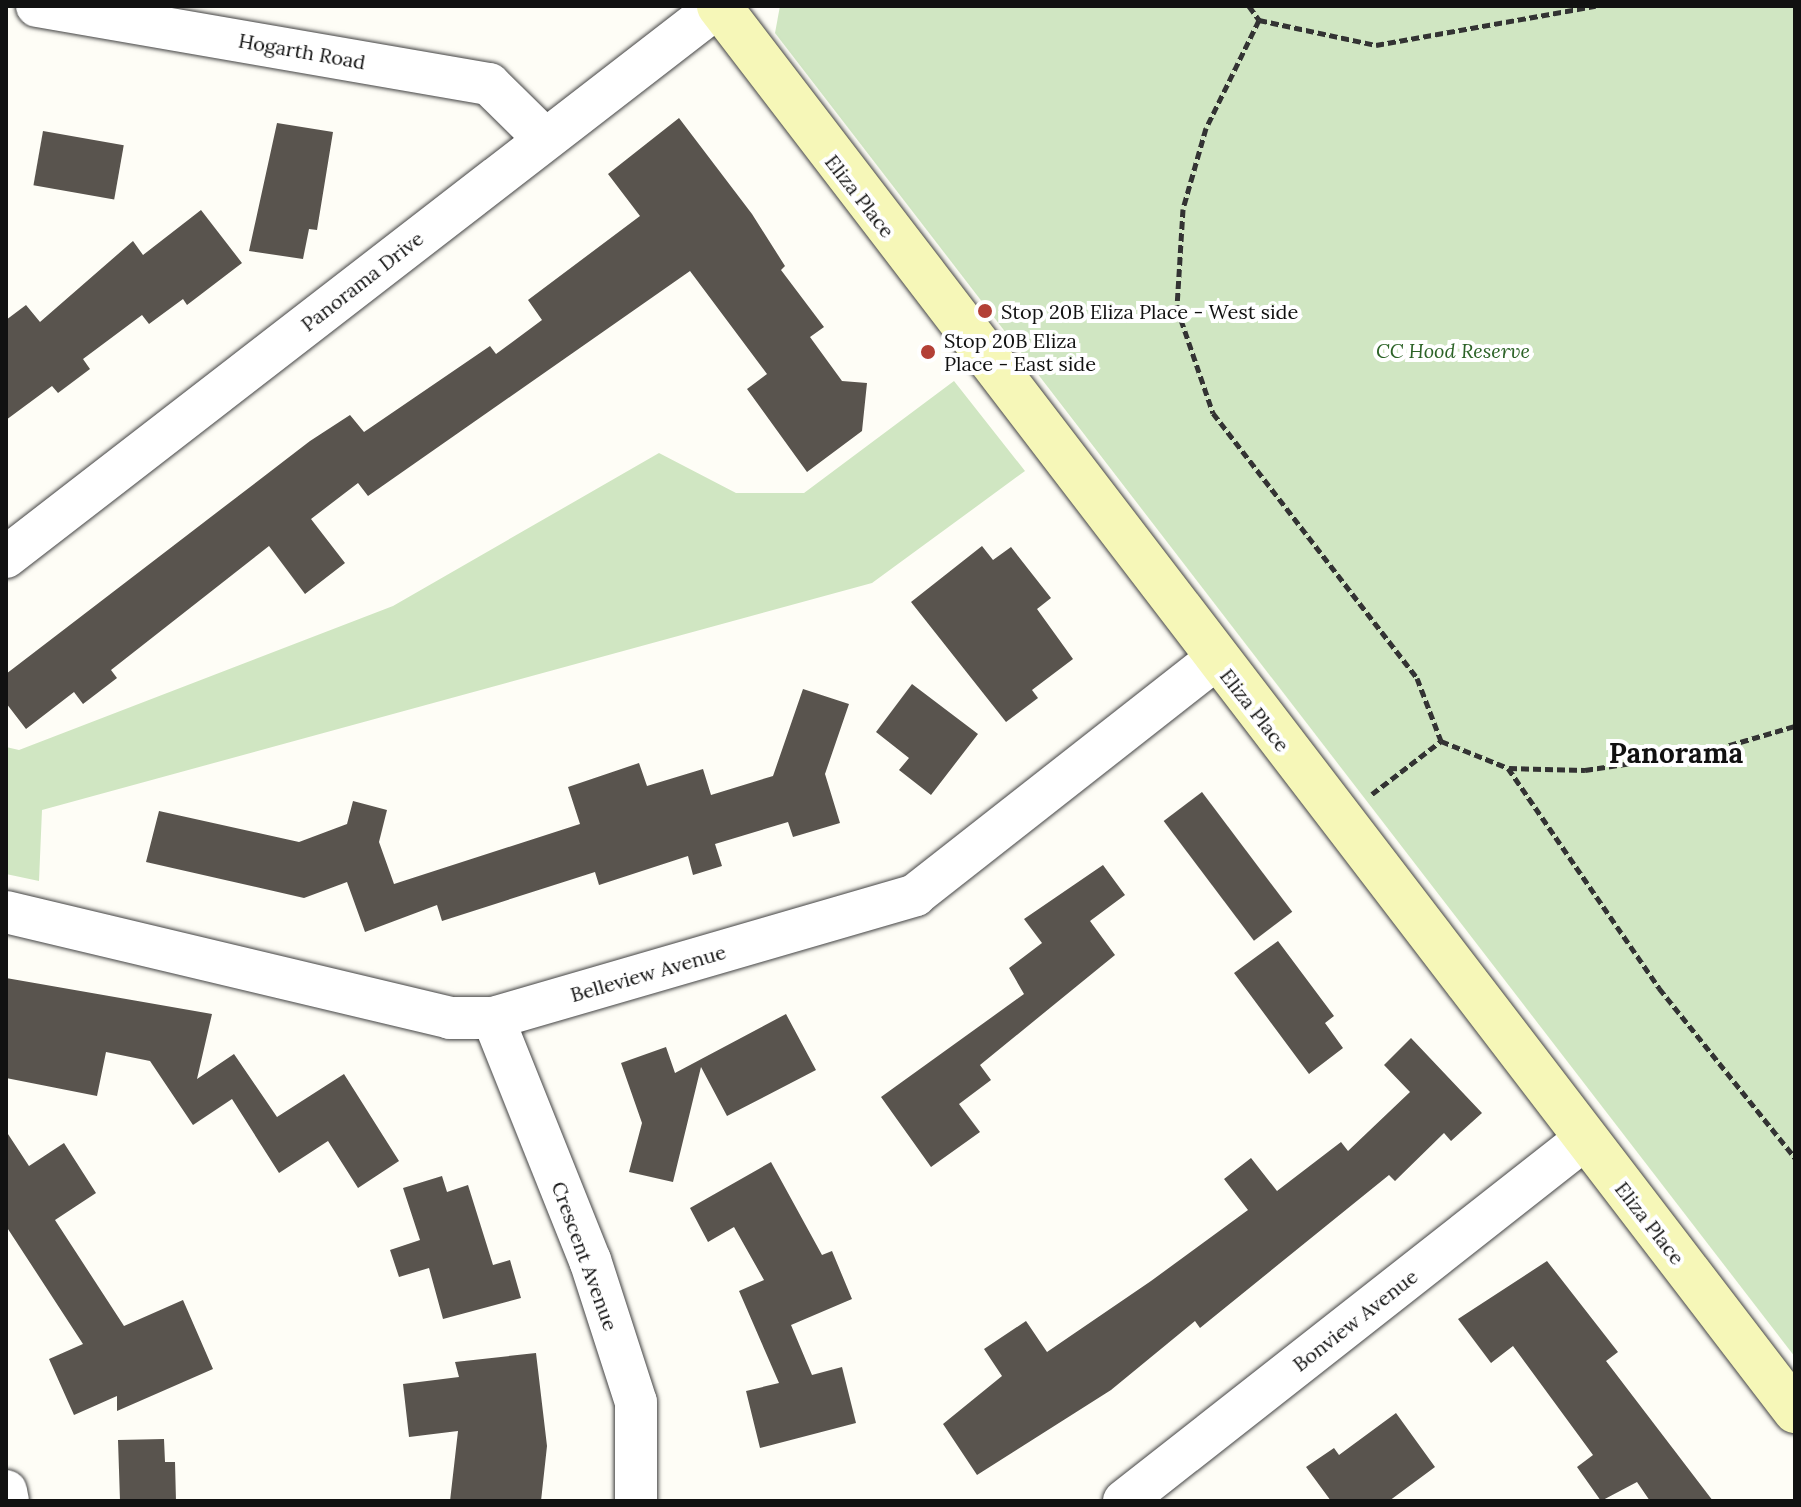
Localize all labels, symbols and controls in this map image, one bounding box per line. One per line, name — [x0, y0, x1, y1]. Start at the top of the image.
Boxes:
street label: Hogarth Road — [237, 28, 367, 74]
street label: Eliza Place — [820, 150, 900, 242]
street label: Panorama Drive — [296, 226, 428, 336]
place label: Stop 20B Eliza Place - West side — [1001, 299, 1298, 323]
marker: Stop 20B Eliza Place - West side — [976, 302, 994, 320]
place label: Stop 20B Eliza Place - East side — [944, 328, 1096, 375]
park label: CC Hood Reserve — [1376, 338, 1530, 362]
marker: Stop 20B Eliza Place - East side — [919, 343, 937, 361]
street label: Eliza Place — [1215, 664, 1295, 756]
district label: Panorama — [1609, 736, 1743, 770]
street label: Belleview Avenue — [568, 939, 728, 1007]
street label: Eliza Place — [1610, 1177, 1690, 1269]
street label: Crescent Avenue — [547, 1178, 623, 1334]
street label: Bonview Avenue — [1288, 1264, 1422, 1376]

